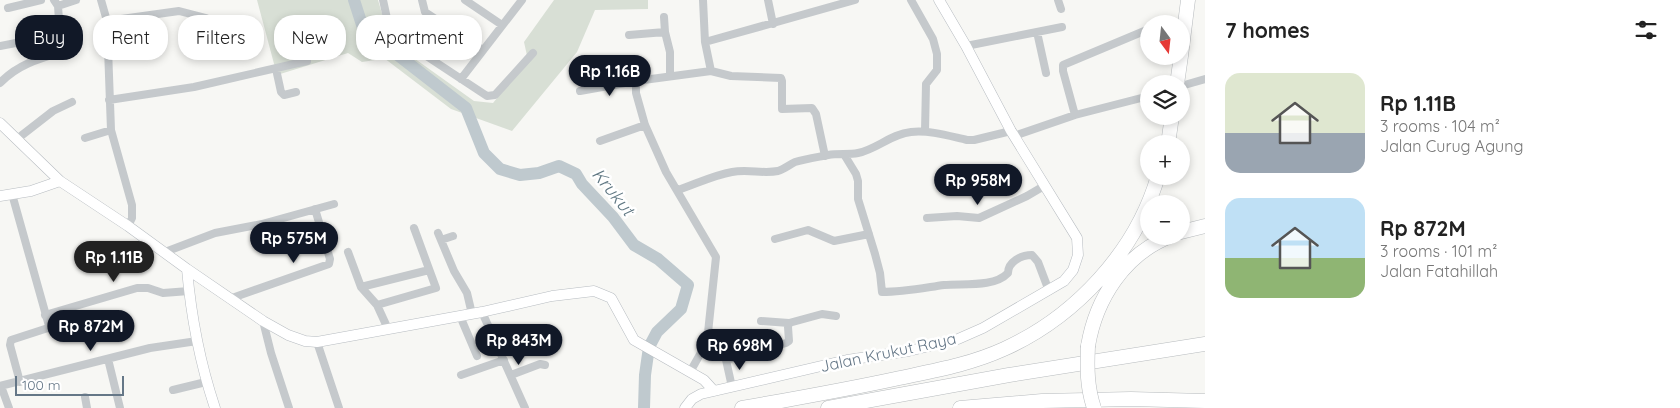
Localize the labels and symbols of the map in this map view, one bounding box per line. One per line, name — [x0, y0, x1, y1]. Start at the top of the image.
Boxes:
north arrow — [1140, 15, 1190, 65]
pin: Rp 1.16B — [558, 54, 662, 97]
water label: Krukut — [587, 163, 641, 222]
pin: Rp 958M — [932, 164, 1024, 206]
pin: Rp 575M — [248, 222, 340, 264]
pin: Rp 1.11B — [62, 240, 166, 283]
pin: Rp 872M — [45, 310, 137, 352]
pin: Rp 843M — [473, 324, 565, 366]
pin: Rp 698M — [694, 328, 786, 371]
street label: Jalan Krukut Raya — [818, 328, 958, 376]
scale bar — [15, 373, 124, 396]

